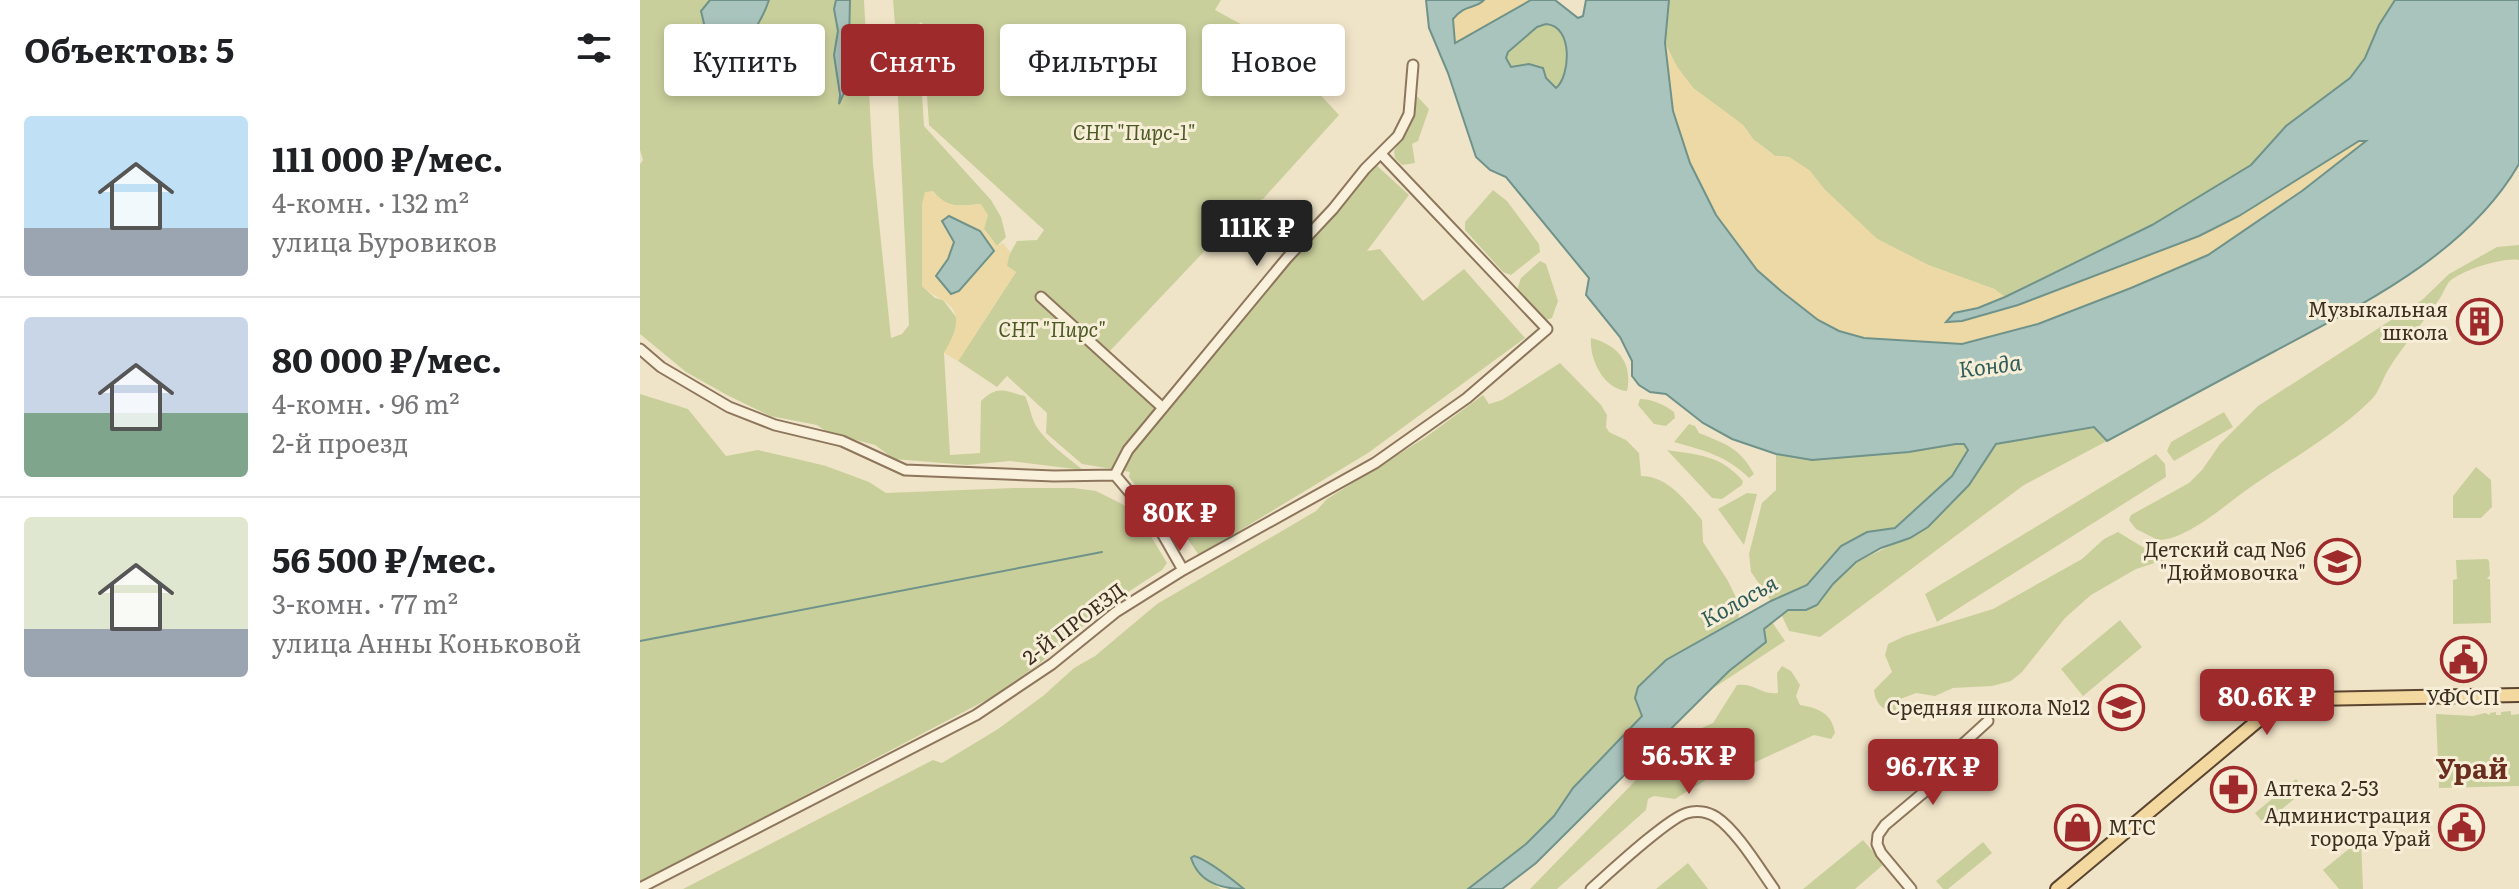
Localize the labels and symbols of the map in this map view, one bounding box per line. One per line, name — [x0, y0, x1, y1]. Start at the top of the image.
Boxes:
park label: СНТ "Пирс-1" — [1073, 116, 1195, 146]
pin: 111K ₽ — [1192, 200, 1322, 268]
place label: Музыкальная школа — [2308, 293, 2448, 346]
building icon: Музыкальная школа — [2455, 298, 2503, 346]
park label: СНТ "Пирс" — [998, 313, 1106, 343]
water label: Конда — [1956, 344, 2024, 385]
pin: 80K ₽ — [1124, 485, 1236, 553]
place label: Детский сад №6 "Дюймовочка" — [2144, 533, 2306, 586]
school or university icon: Детский сад №6 "Дюймовочка" — [2313, 538, 2361, 586]
water label: Колосья — [1694, 565, 1783, 634]
street label: 2-Й ПРОЕЗД — [1015, 574, 1130, 671]
public building icon: УФССП — [2439, 635, 2487, 683]
pin: 80.6K ₽ — [2193, 669, 2341, 737]
place label: УФССП — [2426, 681, 2500, 711]
school or university icon: Средняя школа №12 — [2097, 684, 2145, 732]
place label: Средняя школа №12 — [1886, 691, 2090, 721]
pin: 56.5K ₽ — [1615, 728, 1763, 796]
pin: 96.7K ₽ — [1859, 739, 2007, 807]
district label: Урай — [2436, 746, 2508, 788]
pharmacy icon: Аптека 2-53 — [2209, 765, 2257, 813]
place label: Аптека 2-53 — [2264, 772, 2379, 802]
place label: Администрация города Урай — [2264, 799, 2431, 852]
shop icon: МТС — [2053, 804, 2101, 852]
public building icon: Администрация города Урай — [2438, 804, 2486, 852]
place label: МТС — [2108, 811, 2156, 841]

